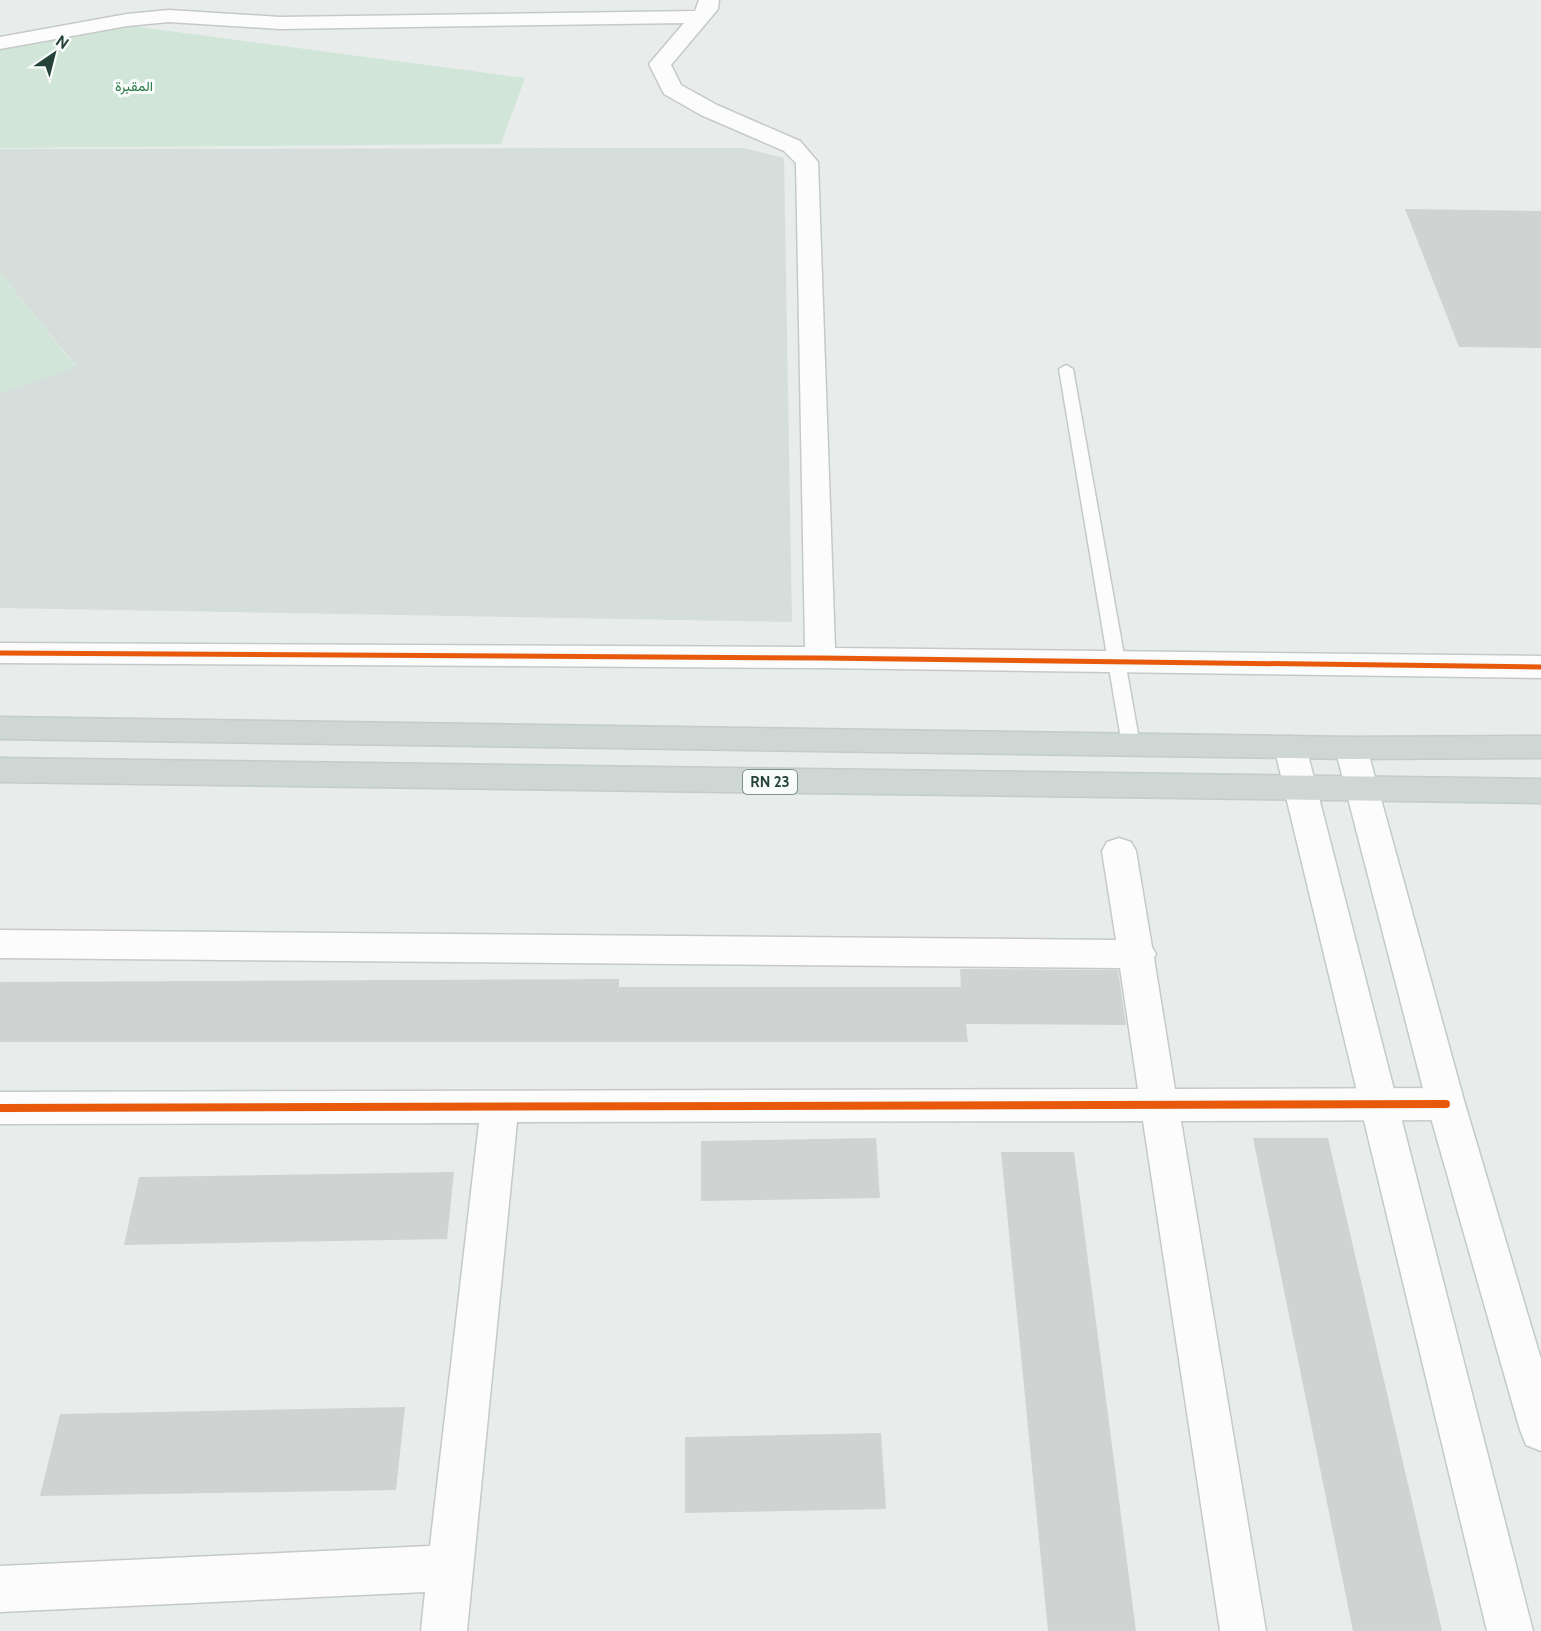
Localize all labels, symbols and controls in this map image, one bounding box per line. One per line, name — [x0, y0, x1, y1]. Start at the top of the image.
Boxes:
north arrow — [24, 24, 84, 84]
text: N — [52, 31, 72, 53]
park label: المقبرة — [115, 77, 153, 95]
road number: RN 23 — [743, 770, 797, 794]

